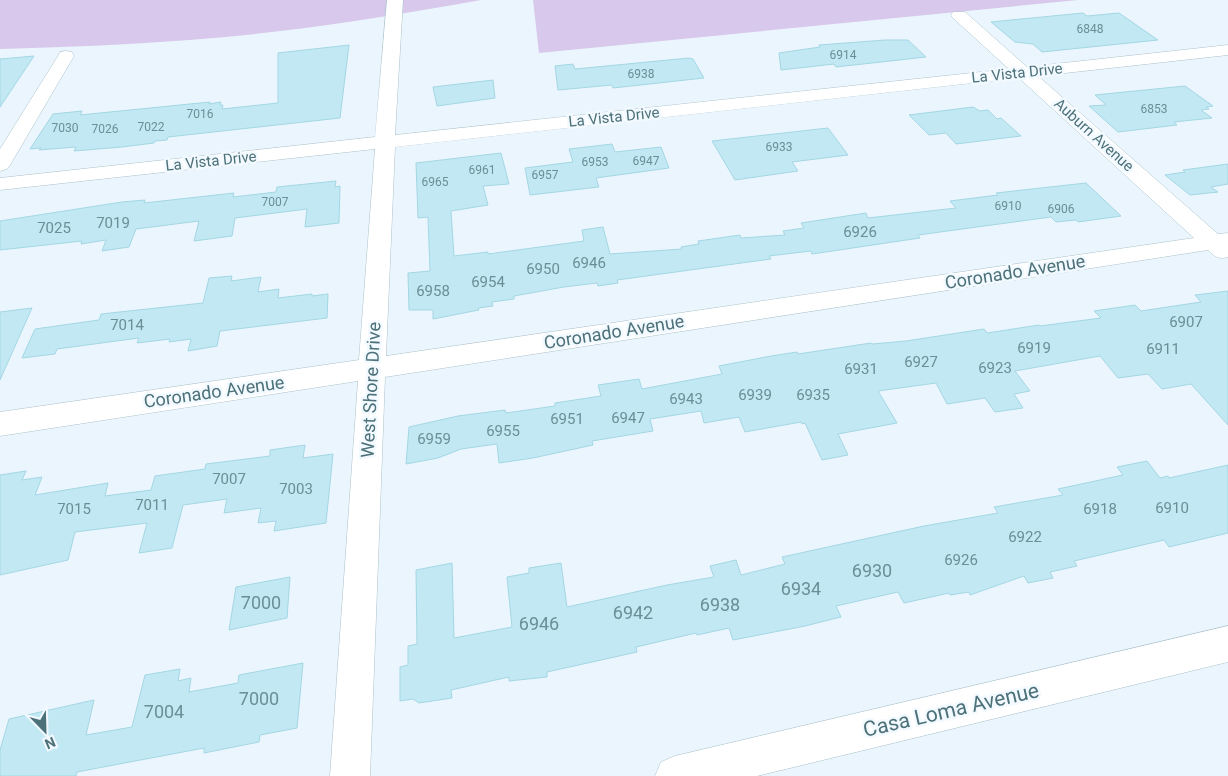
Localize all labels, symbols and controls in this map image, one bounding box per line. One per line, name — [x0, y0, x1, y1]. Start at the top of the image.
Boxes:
house number: 6848 — [1077, 22, 1104, 36]
house number: 6914 — [830, 48, 857, 62]
street label: La Vista Drive — [971, 59, 1063, 87]
house number: 6938 — [628, 67, 655, 81]
street label: Auburn Avenue — [1051, 95, 1138, 175]
house number: 6853 — [1141, 102, 1167, 116]
street label: La Vista Drive — [568, 103, 660, 131]
house number: 7016 — [187, 107, 214, 121]
house number: 7022 — [138, 120, 165, 134]
house number: 7030 — [52, 121, 79, 135]
house number: 7026 — [92, 122, 119, 136]
house number: 6933 — [766, 140, 792, 154]
street label: La Vista Drive — [165, 147, 257, 175]
house number: 6947 — [633, 154, 660, 168]
house number: 6953 — [582, 155, 608, 169]
house number: 6961 — [469, 163, 495, 177]
house number: 6957 — [532, 168, 559, 182]
house number: 6965 — [422, 175, 449, 189]
house number: 7007 — [262, 195, 289, 209]
house number: 6910 — [995, 199, 1022, 213]
house number: 6906 — [1048, 202, 1075, 216]
house number: 7019 — [96, 214, 130, 232]
house number: 7025 — [37, 219, 71, 237]
house number: 6926 — [843, 223, 877, 241]
street label: Coronado Avenue — [943, 250, 1087, 293]
house number: 6946 — [572, 254, 606, 272]
house number: 6950 — [526, 260, 560, 278]
house number: 6954 — [471, 273, 505, 291]
house number: 6958 — [416, 282, 450, 300]
street label: Coronado Avenue — [542, 310, 686, 353]
house number: 6907 — [1169, 313, 1203, 331]
house number: 7014 — [110, 316, 144, 334]
street label: West Shore Drive — [356, 321, 385, 459]
house number: 6919 — [1017, 339, 1051, 357]
house number: 6911 — [1146, 340, 1180, 358]
house number: 6927 — [904, 353, 938, 371]
house number: 6923 — [978, 359, 1012, 377]
house number: 6931 — [844, 360, 878, 378]
street label: Coronado Avenue — [142, 371, 286, 412]
house number: 6939 — [738, 386, 772, 404]
house number: 6935 — [796, 386, 830, 404]
house number: 6943 — [669, 390, 703, 408]
house number: 6947 — [611, 409, 645, 427]
house number: 6951 — [550, 410, 584, 428]
house number: 6955 — [486, 422, 520, 440]
house number: 6959 — [417, 430, 451, 448]
house number: 7007 — [212, 470, 246, 488]
house number: 7003 — [279, 480, 313, 498]
house number: 7011 — [135, 496, 169, 514]
house number: 6910 — [1155, 499, 1189, 517]
house number: 7015 — [57, 500, 91, 518]
house number: 6918 — [1083, 500, 1117, 518]
house number: 6922 — [1008, 528, 1042, 546]
house number: 6926 — [944, 551, 978, 569]
house number: 6930 — [852, 560, 892, 581]
house number: 6934 — [781, 578, 821, 599]
house number: 7000 — [241, 592, 281, 613]
house number: 6938 — [700, 594, 740, 615]
house number: 6942 — [613, 602, 653, 623]
house number: 6946 — [519, 613, 559, 634]
street label: Casa Loma Avenue — [861, 678, 1041, 742]
house number: 7000 — [239, 688, 279, 709]
house number: 7004 — [144, 701, 184, 722]
north arrow — [20, 706, 70, 756]
text: N — [42, 734, 58, 752]

